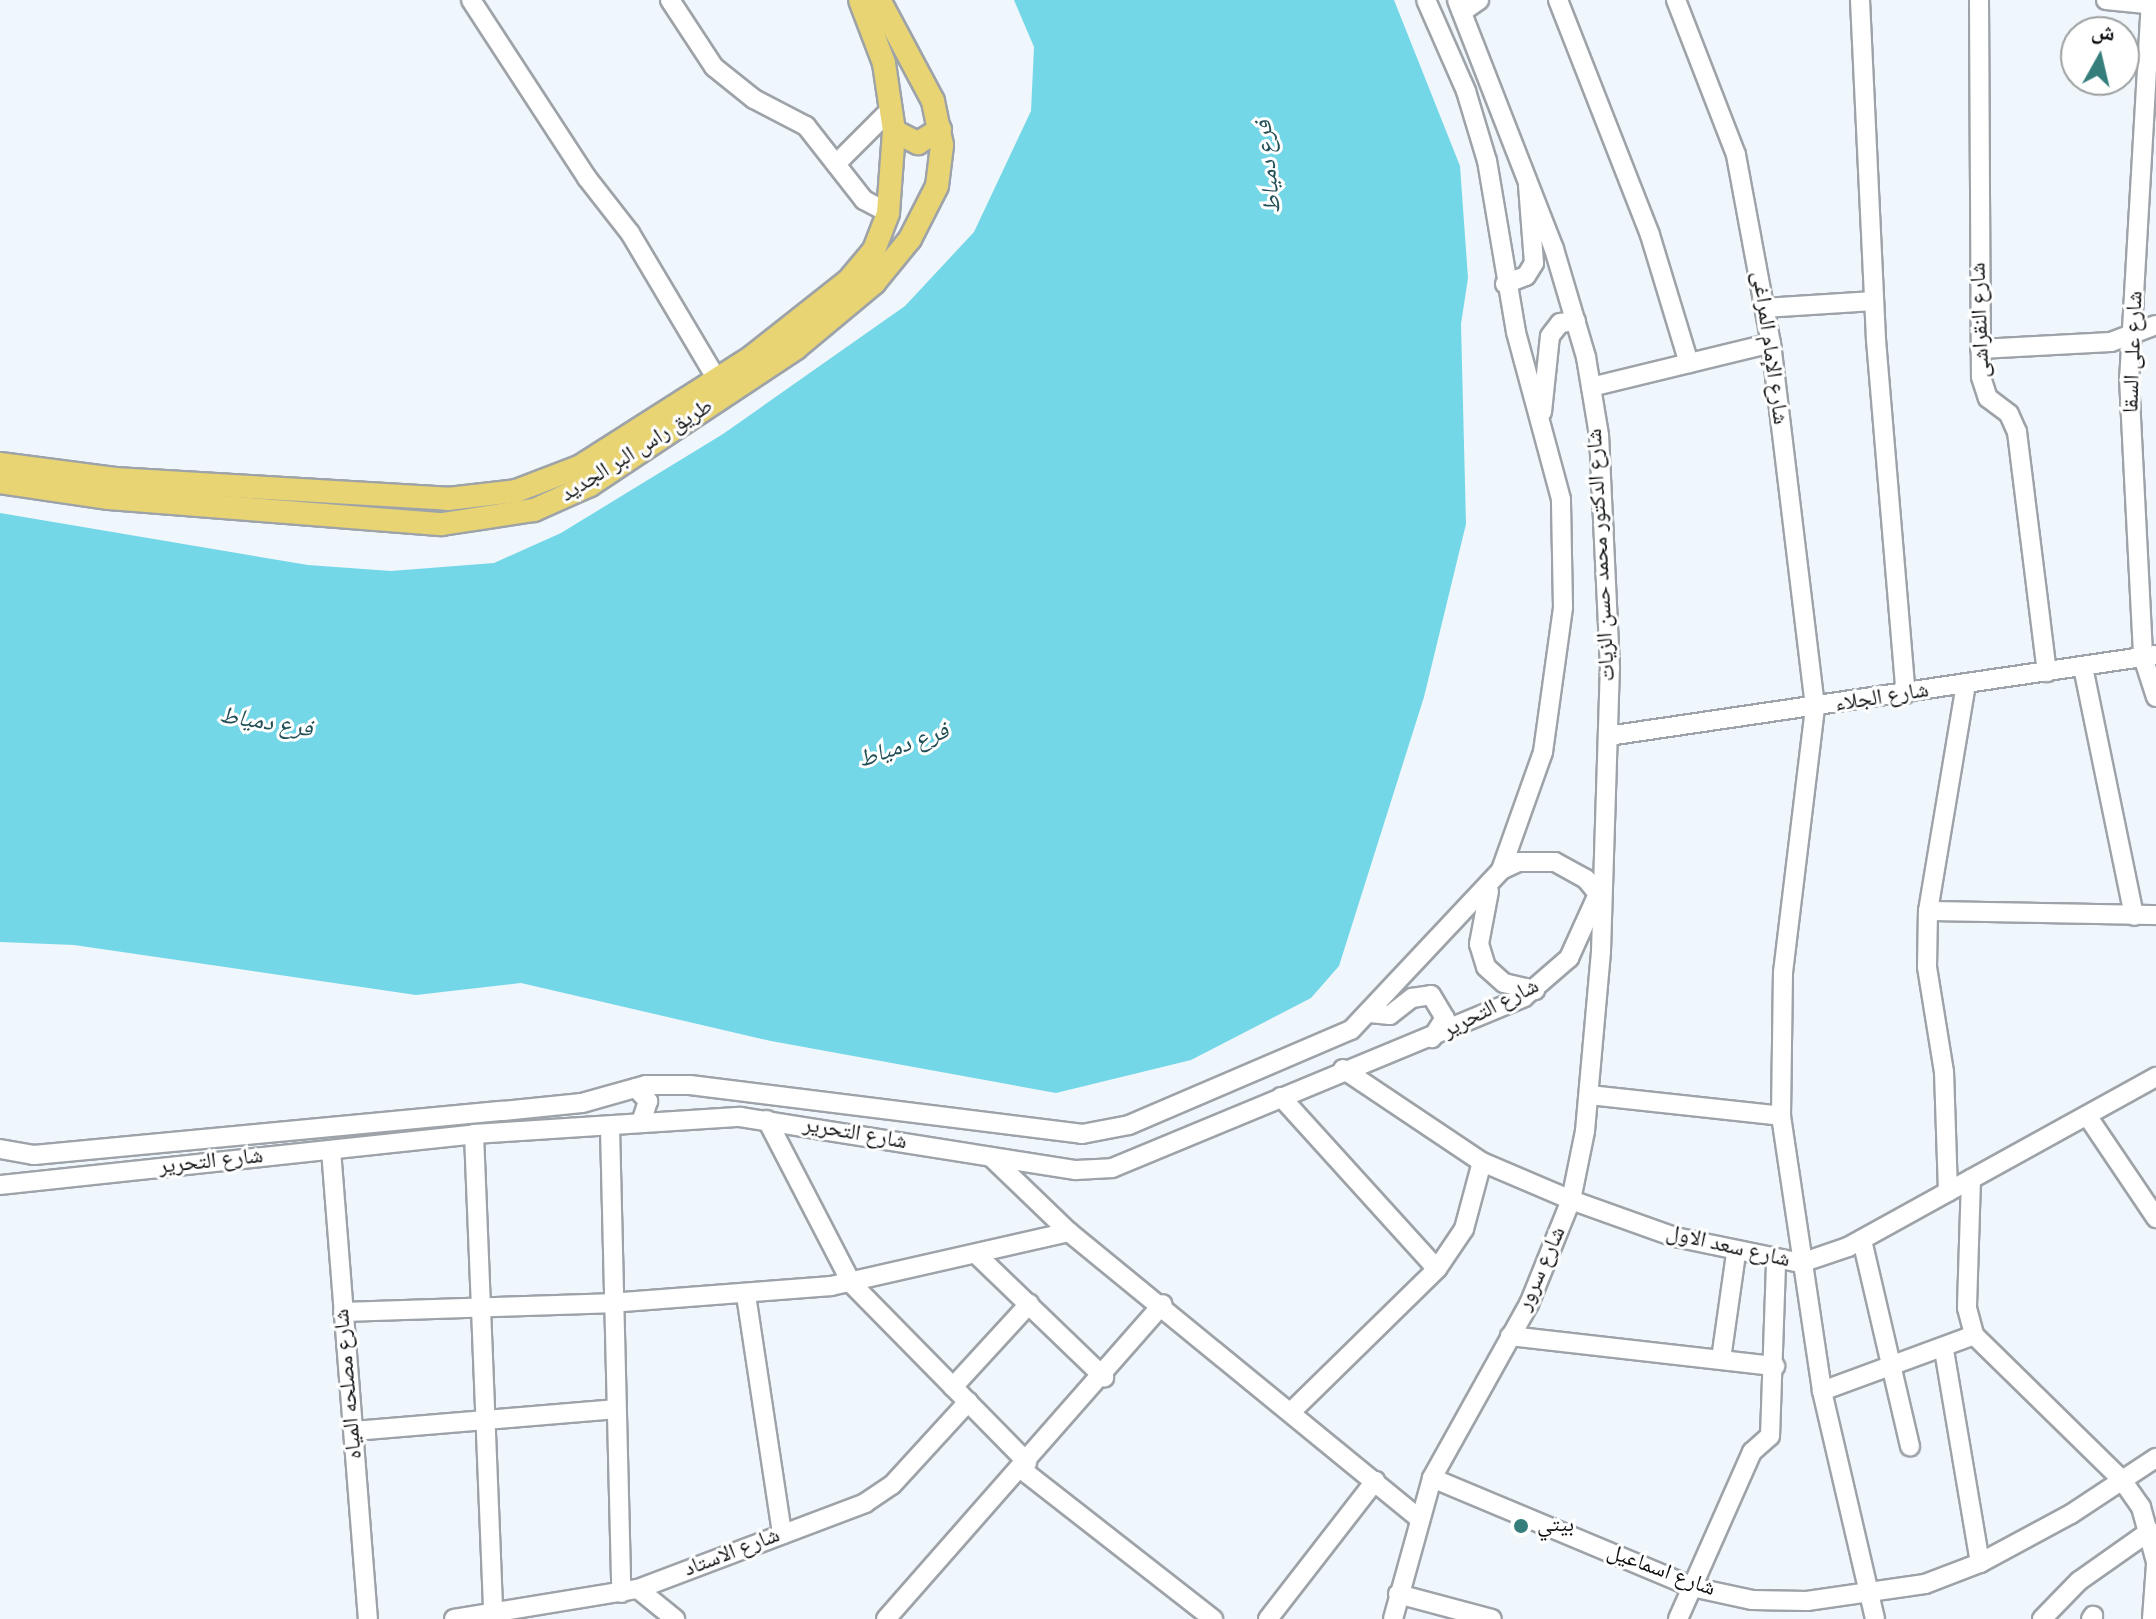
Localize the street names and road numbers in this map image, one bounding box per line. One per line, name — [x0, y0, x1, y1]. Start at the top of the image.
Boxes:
street label: شارع النقراشى — [1966, 262, 1996, 378]
street label: شارع الإمام المراغى — [1745, 270, 1793, 426]
street label: شارع على السقا — [2119, 290, 2149, 414]
street label: طريق راس البر الجديد — [556, 393, 718, 509]
street label: شارع الدكتور محمد حسن الزيات — [1582, 428, 1622, 682]
street label: شارع الجلاء — [1833, 678, 1931, 718]
street label: شارع التحرير — [1438, 973, 1544, 1045]
street label: شارع التحرير — [801, 1112, 909, 1156]
street label: شارع التحرير — [158, 1143, 264, 1181]
street label: شارع سعد الاول — [1664, 1220, 1792, 1274]
street label: شارع سرور — [1512, 1223, 1572, 1315]
street label: شارع مصلحه المياه — [329, 1308, 369, 1460]
street label: شارع الاستاد — [680, 1523, 784, 1583]
street label: شارع اسماعيل — [1603, 1539, 1719, 1603]

